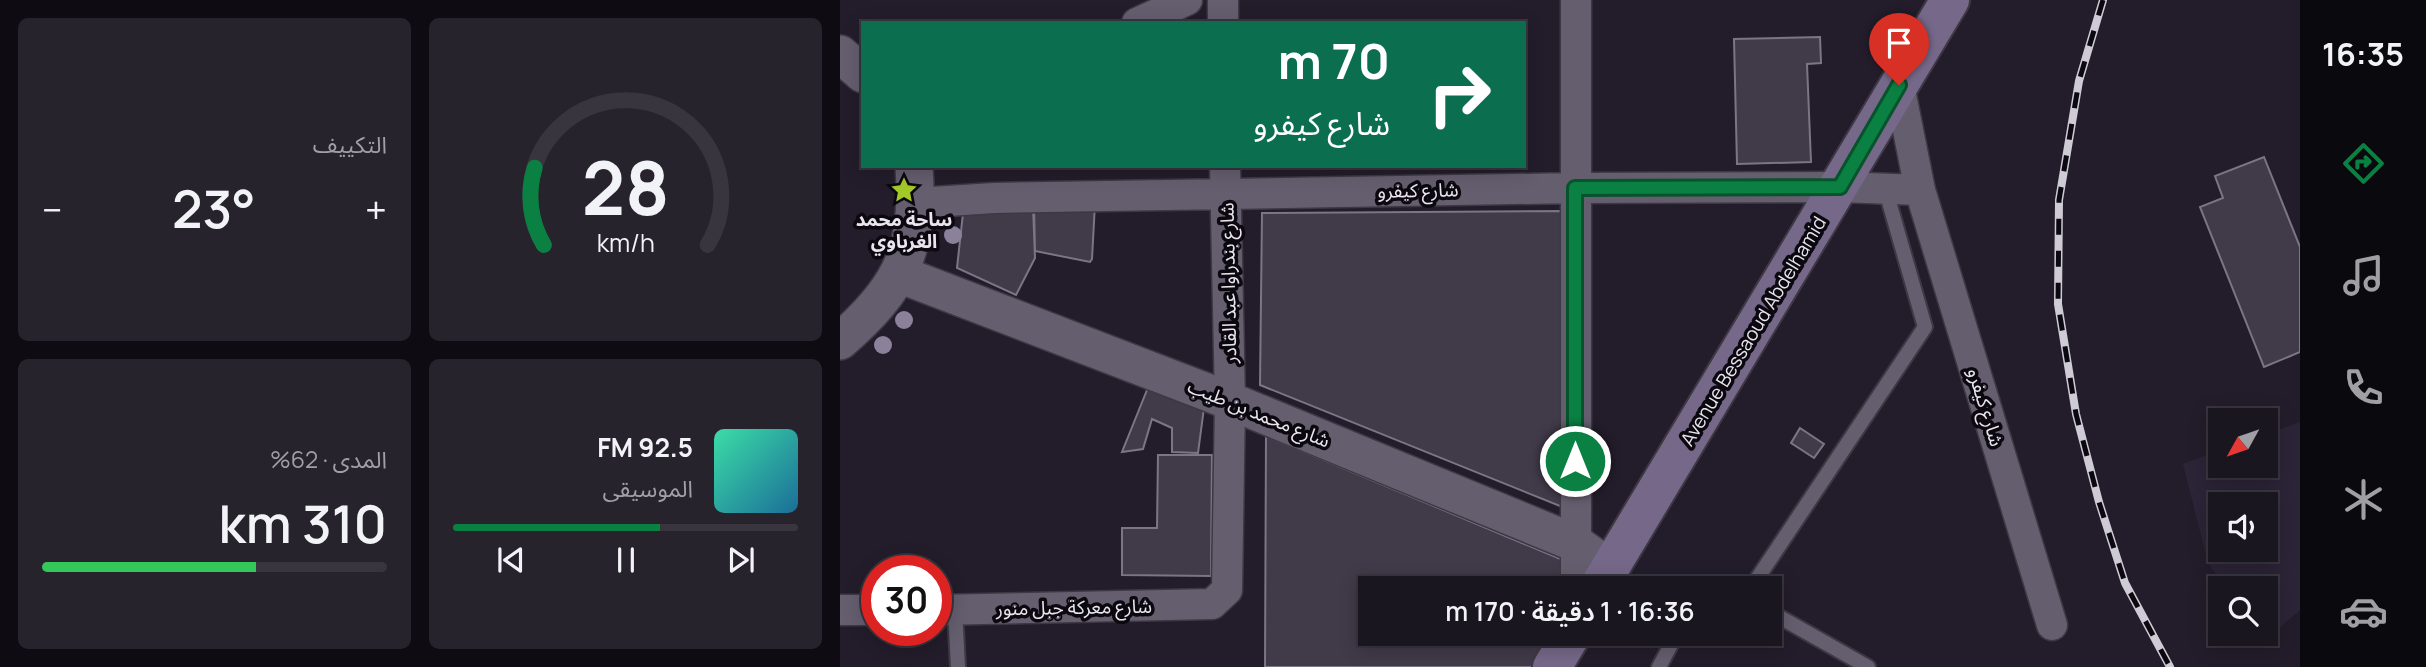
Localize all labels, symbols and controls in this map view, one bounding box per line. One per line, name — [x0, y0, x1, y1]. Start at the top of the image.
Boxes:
pin — [1869, 13, 1929, 85]
icon: arrive — [1880, 24, 1918, 62]
text: 70 m — [1278, 27, 1390, 94]
text: 16:35 — [2322, 32, 2404, 76]
icon: right — [1414, 49, 1505, 140]
text: شارع كيفرو — [1253, 101, 1390, 145]
text: التكييف — [313, 128, 387, 160]
text: 28 — [582, 138, 669, 238]
icon: directions — [2339, 139, 2388, 188]
text: 23° — [172, 173, 256, 244]
place icon: ساحة محمد الغرباوي — [889, 175, 919, 205]
street label: شارع كيفرو — [1377, 176, 1459, 205]
text: − — [42, 183, 63, 235]
text: + — [365, 183, 387, 235]
street label: شارع بندراوا عبد القادر — [1214, 202, 1243, 365]
place label: ساحة محمد الغرباوي — [856, 206, 952, 256]
street label: Avenue Bessaoud Abdelhamid — [1674, 211, 1832, 451]
text: km/h — [596, 225, 655, 260]
icon: music — [2339, 251, 2388, 300]
icon: phone — [2339, 363, 2388, 412]
street label: شارع كيفرو — [1961, 364, 2010, 450]
street label: شارع محمد بن طيب — [1184, 373, 1334, 454]
north arrow — [2208, 408, 2278, 478]
map controls — [2208, 408, 2278, 646]
position arrow — [1538, 424, 1612, 498]
text: 92.5 FM — [597, 429, 693, 465]
text: المدى · 62% — [270, 443, 387, 475]
text: الموسيقى — [602, 472, 693, 504]
icon: climate — [2339, 475, 2388, 524]
text: 310 km — [218, 488, 387, 559]
button: sound — [2208, 492, 2278, 562]
icon: previous — [492, 541, 530, 579]
icon: pause — [607, 541, 645, 579]
icon: next — [722, 541, 760, 579]
speed limit sign: 30 — [861, 555, 952, 646]
button: search — [2208, 576, 2278, 646]
icon: car — [2339, 587, 2388, 636]
street label: شارع معركة جبل منور — [995, 593, 1152, 622]
text: 16:36 · 1 دقيقة · 170 m — [1445, 593, 1695, 629]

